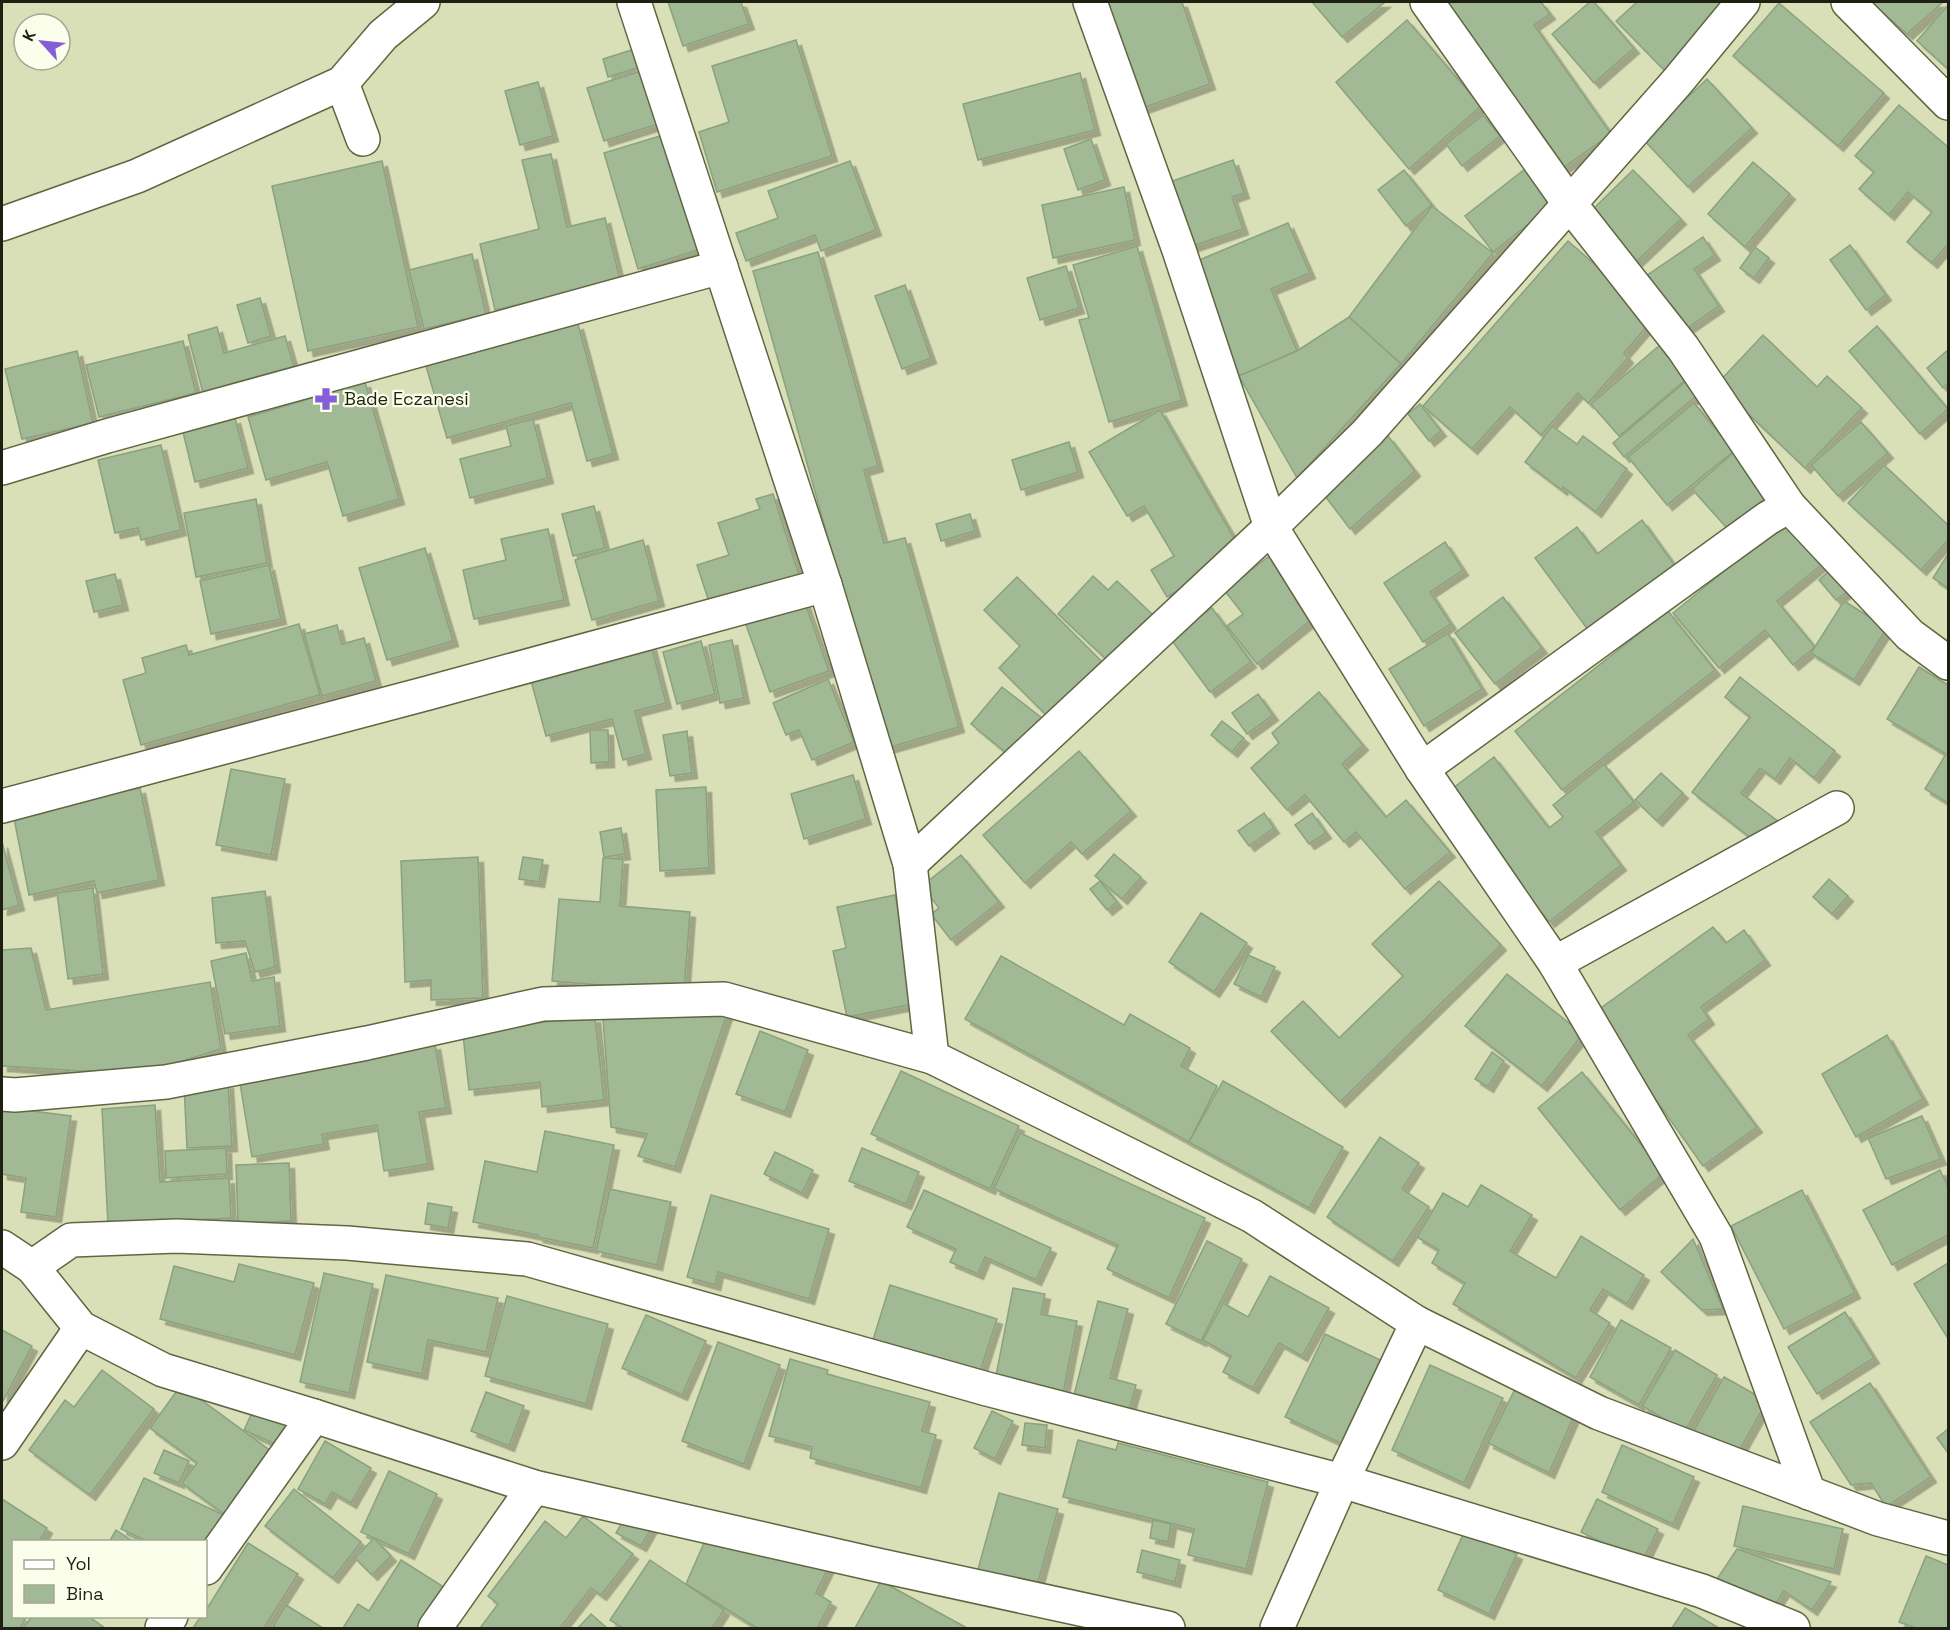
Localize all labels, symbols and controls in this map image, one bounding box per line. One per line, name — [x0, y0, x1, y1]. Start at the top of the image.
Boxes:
north arrow — [12, 12, 72, 72]
text: K — [17, 26, 41, 45]
pharmacy icon: Bade Eczanesi — [313, 386, 339, 412]
place label: Bade Eczanesi — [344, 387, 469, 410]
legend — [12, 1540, 207, 1618]
text: Yol — [66, 1552, 91, 1575]
text: Bina — [66, 1582, 104, 1605]

